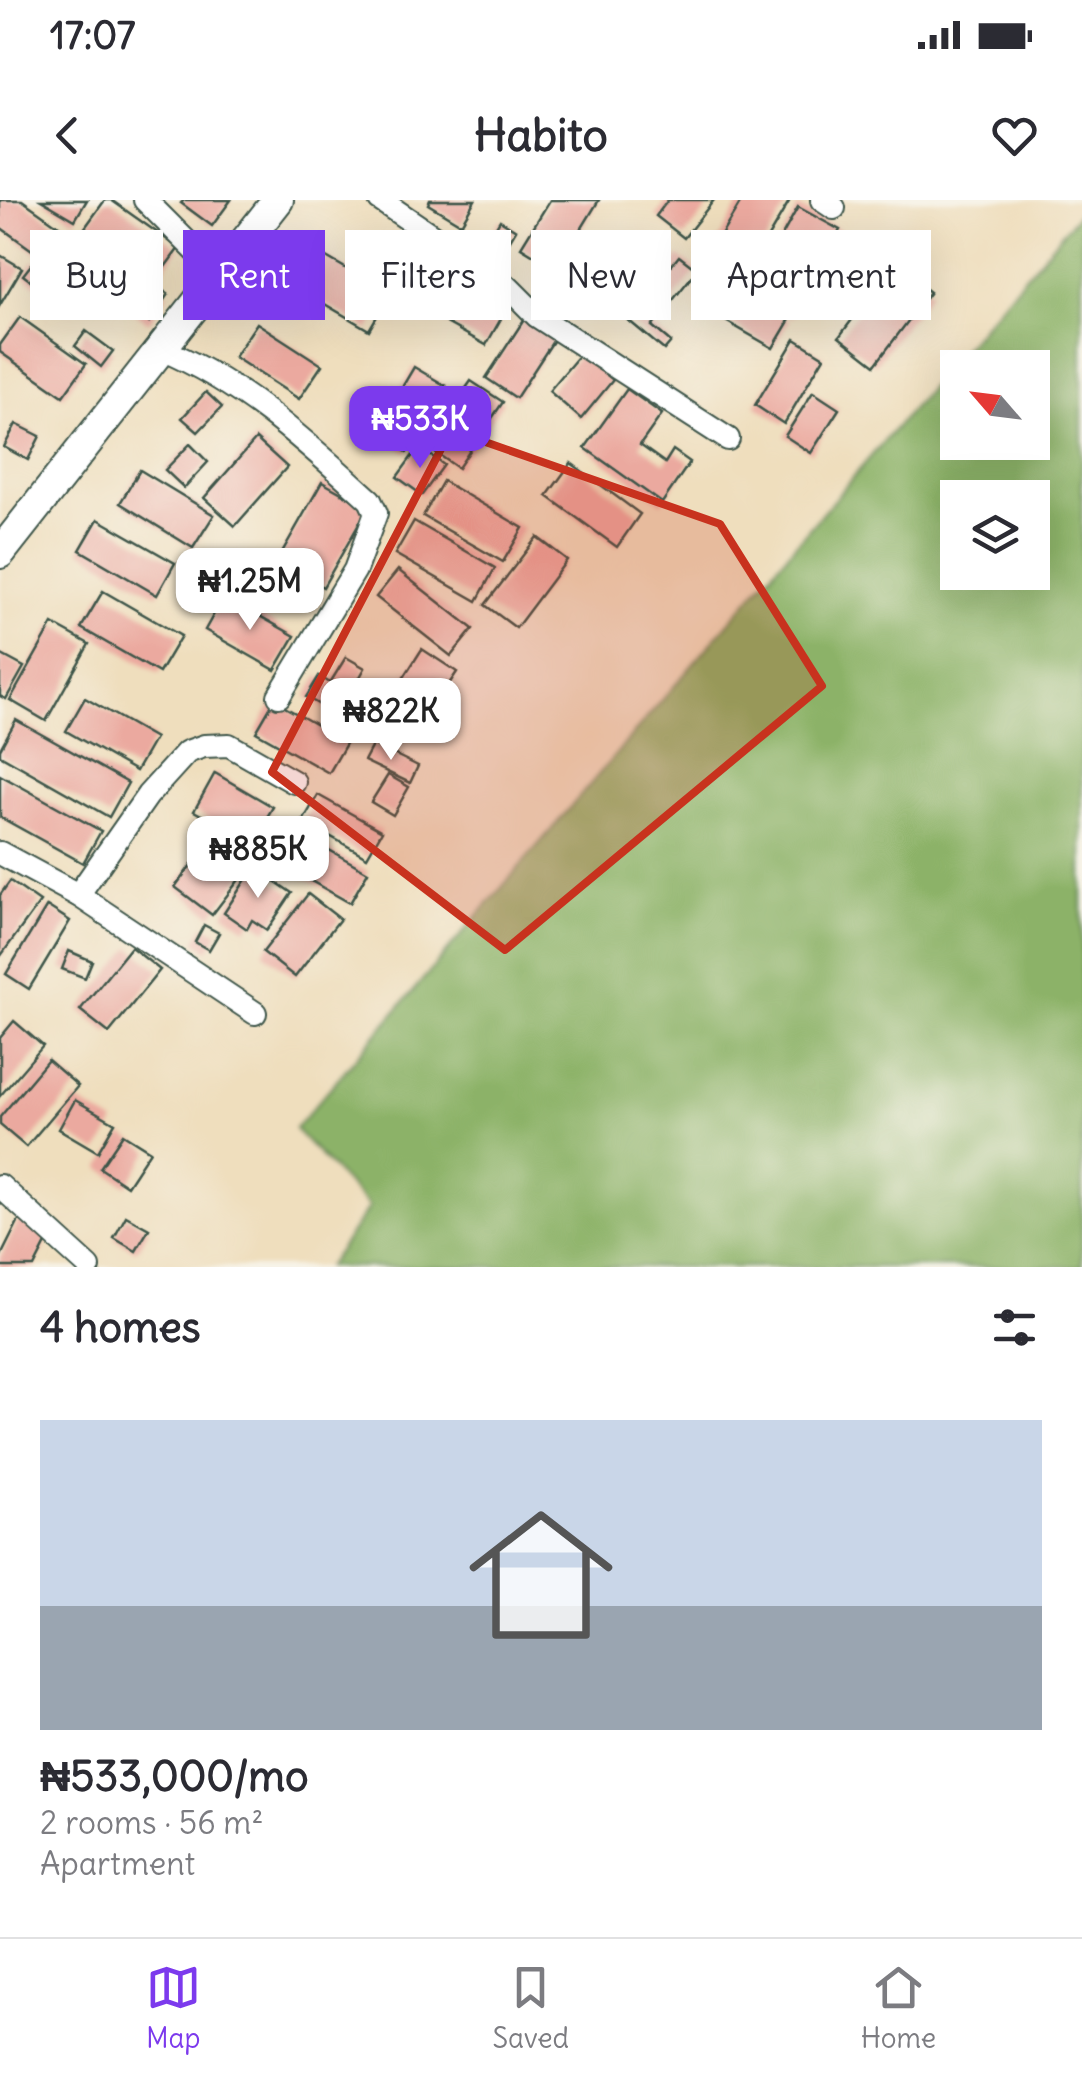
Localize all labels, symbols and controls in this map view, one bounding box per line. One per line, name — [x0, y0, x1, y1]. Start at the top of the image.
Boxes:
text: 17:07 — [50, 12, 135, 59]
text: Habito — [474, 107, 608, 163]
icon: back — [40, 108, 95, 163]
icon: heart — [987, 108, 1042, 163]
chip: Buy — [30, 230, 163, 320]
chip: Rent — [183, 230, 325, 320]
chip: Filters — [345, 230, 511, 320]
chip: New — [531, 230, 671, 320]
chip: Apartment — [691, 230, 931, 320]
north arrow — [940, 350, 1050, 460]
map controls — [940, 350, 1050, 590]
pin: ₦533K — [350, 386, 490, 471]
text: ₦533K — [371, 398, 469, 439]
button: layers — [940, 480, 1050, 590]
pin: ₦1.25M — [169, 548, 331, 633]
text: ₦1.25M — [198, 560, 302, 601]
pin: ₦822K — [321, 678, 461, 763]
text: ₦822K — [343, 690, 439, 731]
pin: ₦885K — [188, 816, 328, 901]
text: ₦885K — [209, 828, 307, 869]
icon: filters — [987, 1300, 1042, 1355]
text: 4 homes — [40, 1301, 201, 1353]
icon: home — [451, 1485, 631, 1665]
text: ₦533,000/mo — [40, 1750, 309, 1802]
text: 2 rooms · 56 m² — [40, 1802, 263, 1843]
text: Apartment — [40, 1843, 195, 1884]
tab: Map — [146, 1960, 201, 2056]
tab: Saved — [492, 1960, 569, 2056]
tab: Home — [861, 1960, 936, 2056]

